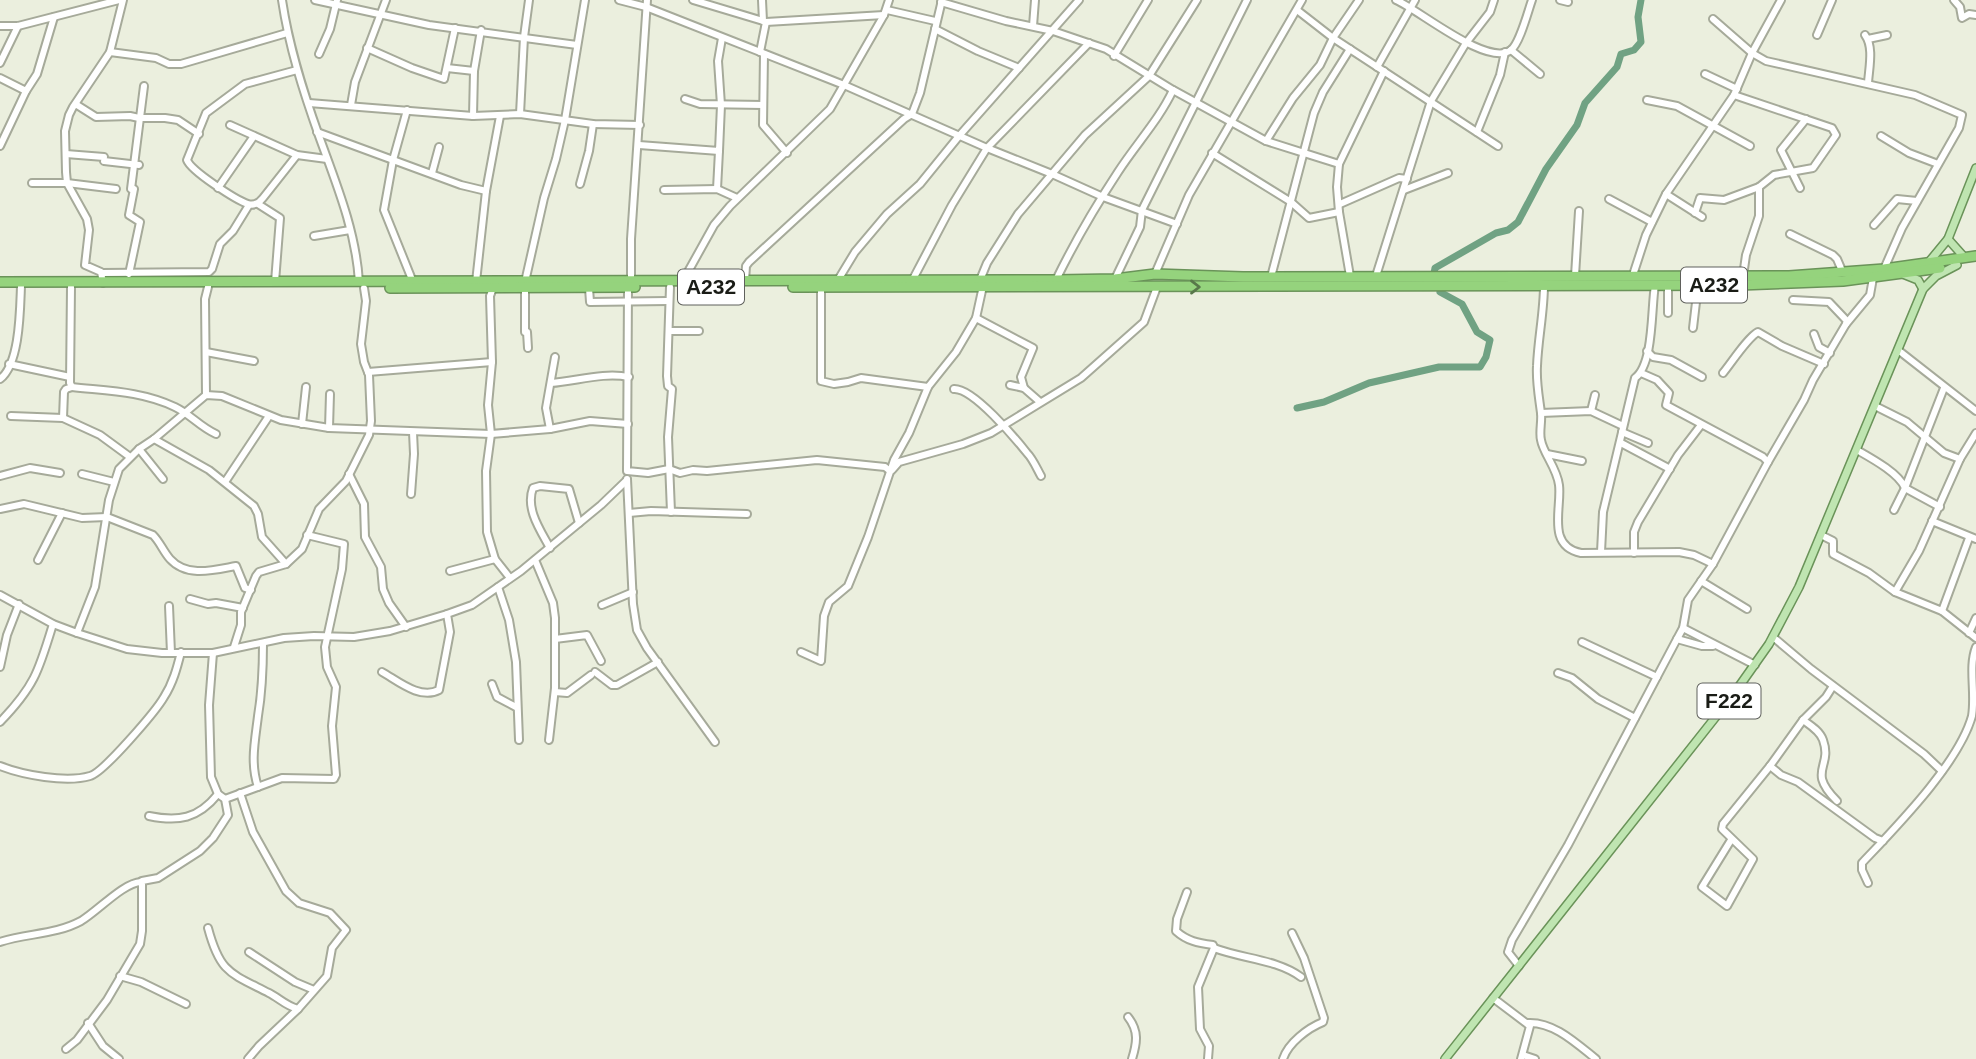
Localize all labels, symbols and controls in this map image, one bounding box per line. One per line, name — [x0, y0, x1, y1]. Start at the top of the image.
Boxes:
road number: A232 — [1681, 268, 1747, 302]
road number: A232 — [678, 270, 744, 304]
one-way arrow — [1190, 279, 1201, 295]
road number: F222 — [1698, 684, 1760, 718]

